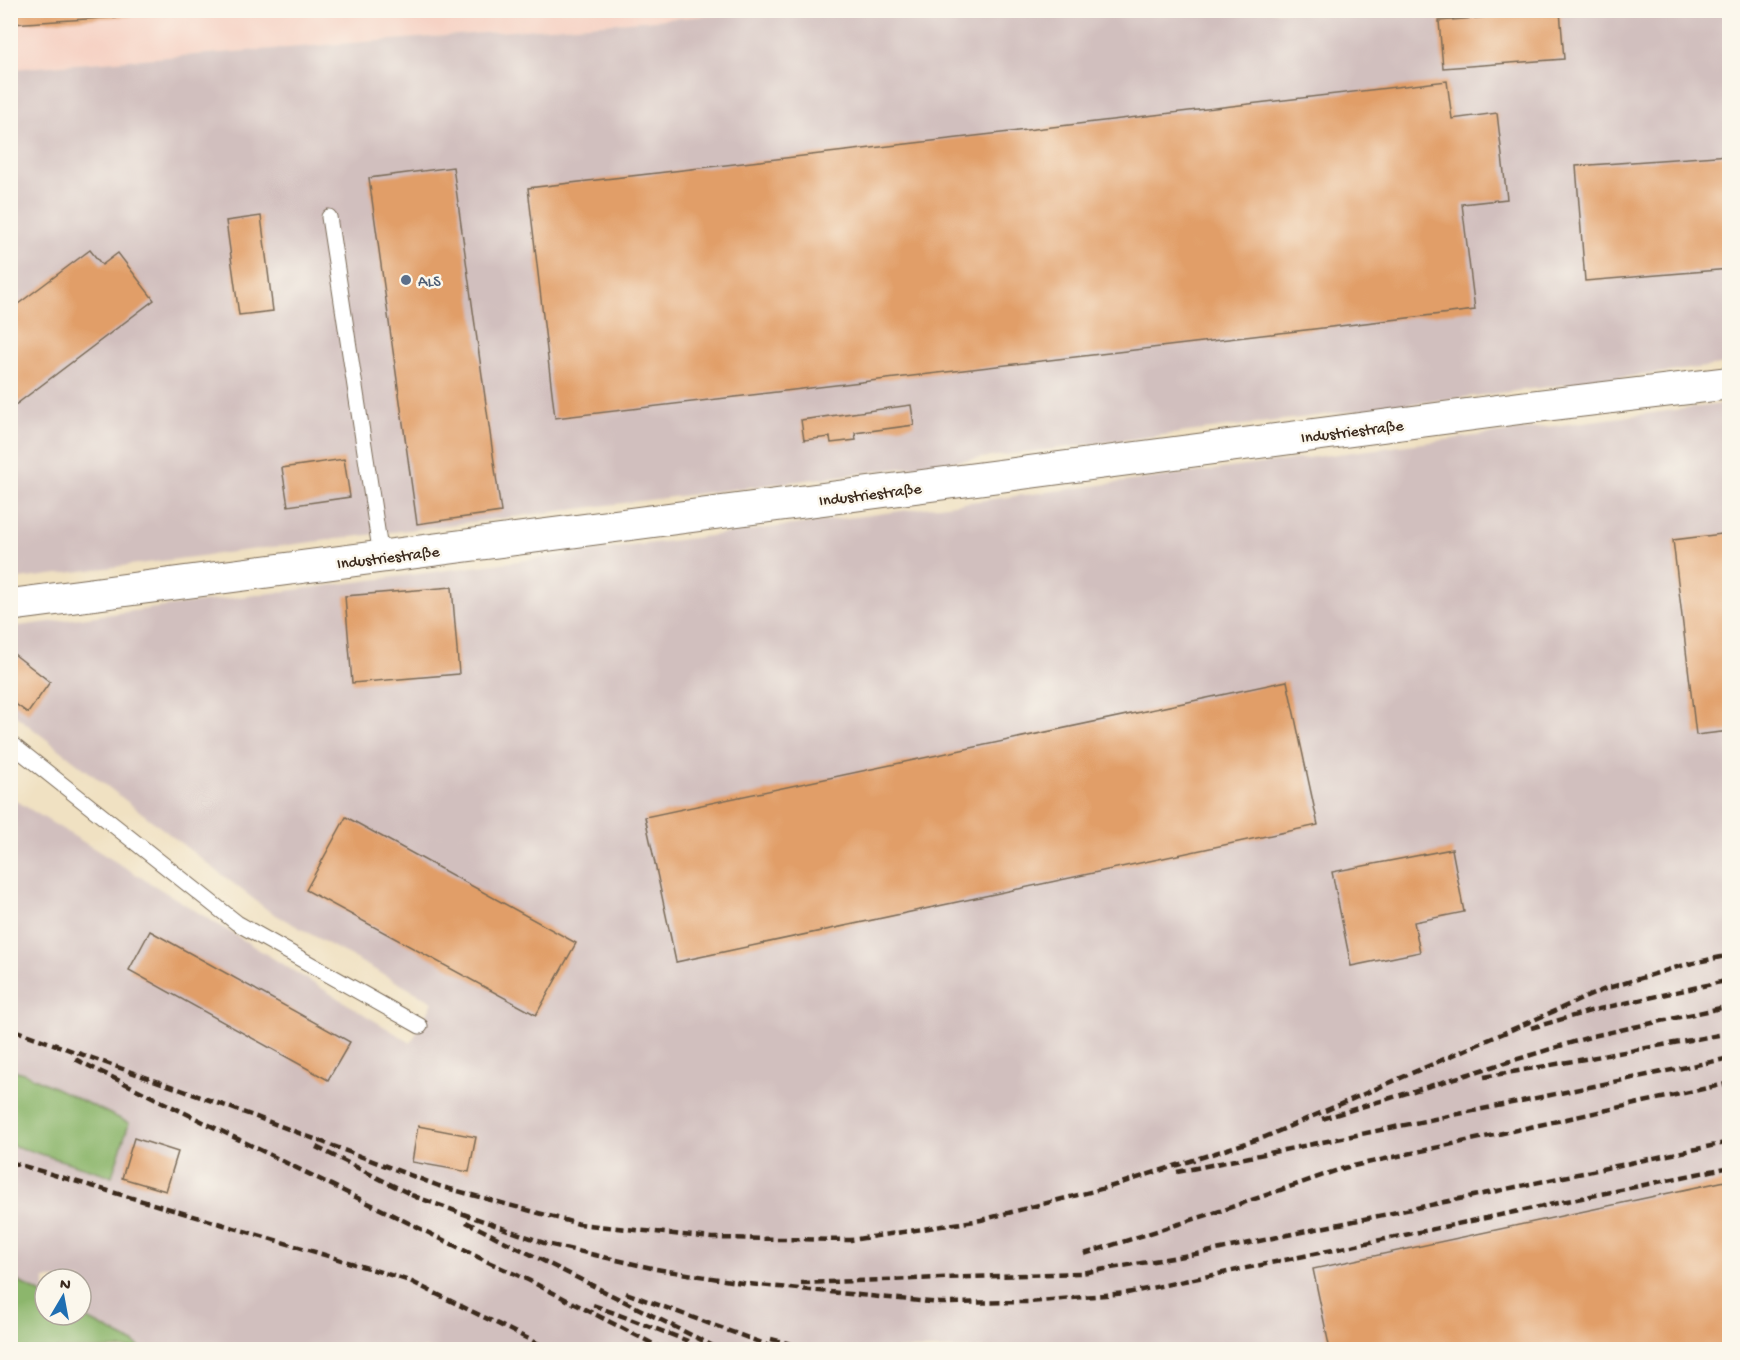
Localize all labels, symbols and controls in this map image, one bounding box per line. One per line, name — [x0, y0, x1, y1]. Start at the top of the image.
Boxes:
marker: ALS — [399, 273, 413, 287]
place label: ALS — [418, 274, 441, 293]
street label: Industriestraße — [1300, 418, 1405, 449]
street label: Industriestraße — [818, 481, 923, 512]
street label: Industriestraße — [336, 544, 441, 575]
north arrow — [33, 1267, 93, 1327]
text: N — [58, 1275, 72, 1296]

